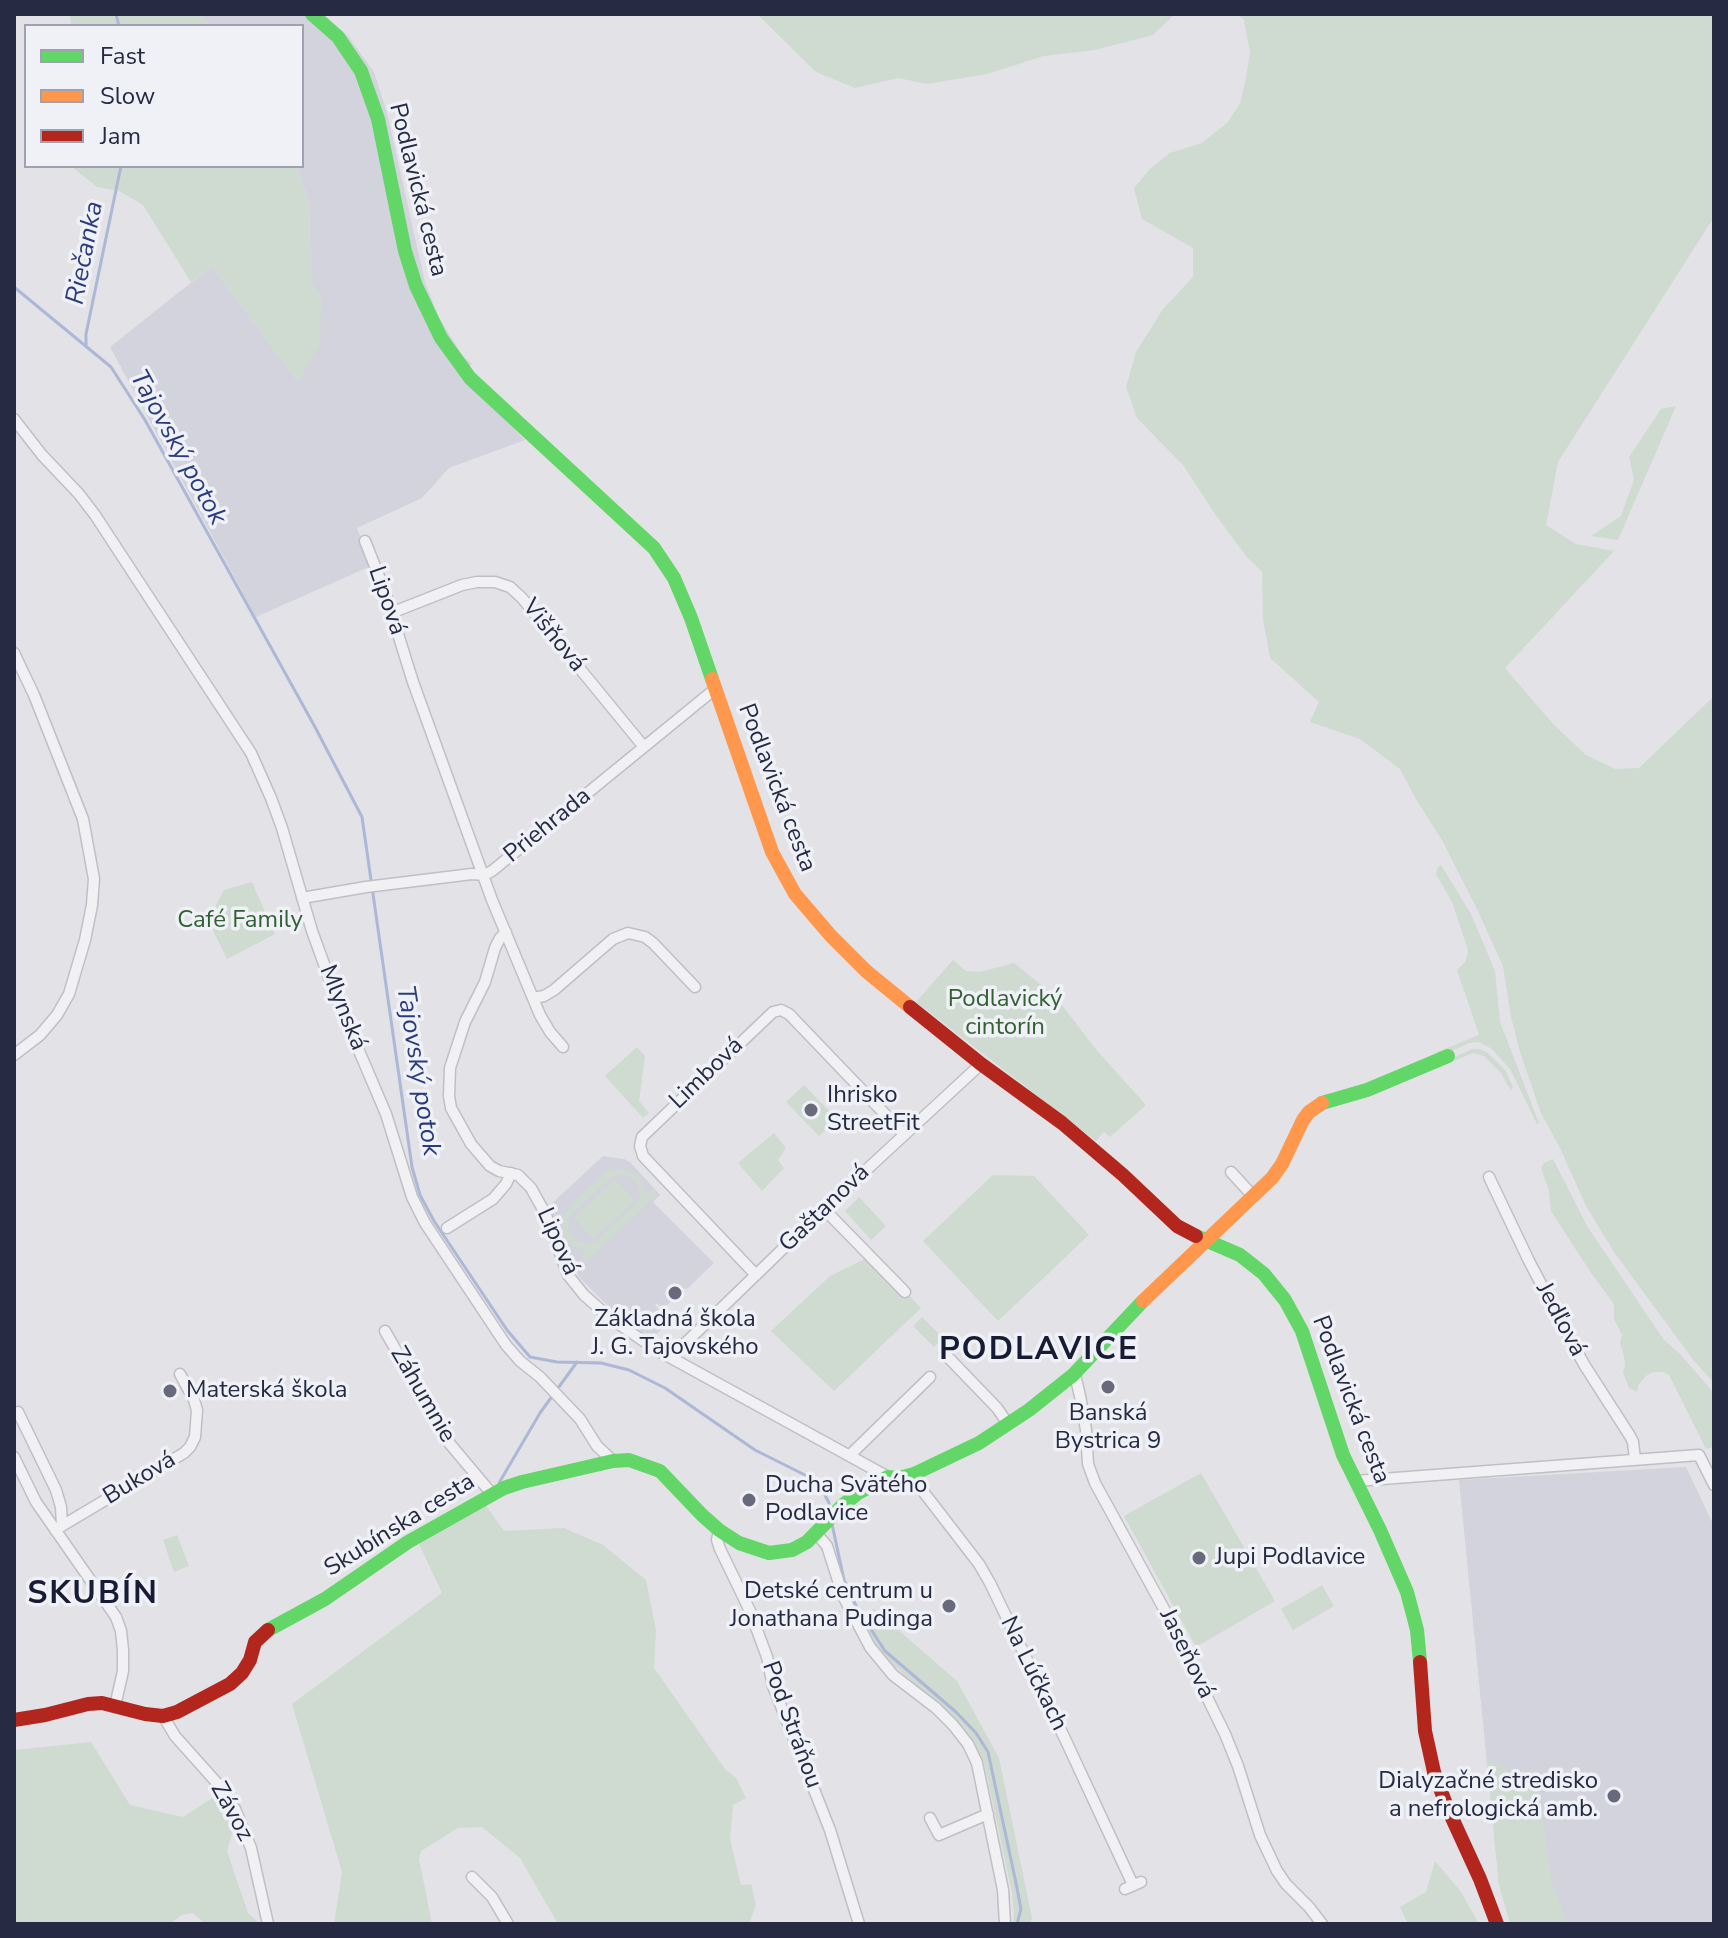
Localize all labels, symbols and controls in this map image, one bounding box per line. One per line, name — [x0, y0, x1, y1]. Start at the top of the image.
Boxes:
legend — [24, 24, 304, 168]
text: Fast — [100, 40, 145, 72]
text: Slow — [100, 80, 155, 112]
street label: Podlavická cesta — [382, 100, 452, 280]
text: Jam — [100, 120, 141, 152]
water label: Riečanka — [61, 199, 111, 307]
water label: Tajovský potok — [122, 365, 232, 531]
street label: Lipová — [361, 563, 411, 639]
street label: Višňová — [515, 594, 591, 678]
street label: Podlavická cesta — [731, 700, 821, 876]
street label: Priehrada — [499, 782, 597, 870]
park label: Café Family — [177, 907, 303, 935]
street label: Mlynská — [312, 961, 372, 1055]
water label: Tajovský potok — [388, 984, 446, 1158]
park label: Podlavický cintorín — [948, 986, 1062, 1042]
street label: Limbová — [664, 1032, 750, 1116]
place label: Ihrisko StreetFit — [827, 1082, 920, 1138]
marker: Ihrisko StreetFit — [802, 1101, 820, 1119]
street label: Gaštanová — [774, 1159, 876, 1259]
street label: Lipová — [529, 1204, 585, 1280]
street label: Jedľová — [1529, 1278, 1591, 1362]
marker: Základná škola J. G. Tajovského — [666, 1284, 684, 1302]
place label: Základná škola J. G. Tajovského — [591, 1306, 759, 1362]
street label: Podlavická cesta — [1305, 1312, 1395, 1488]
district label: PODLAVICE — [939, 1332, 1139, 1370]
street label: Záhumnie — [383, 1342, 461, 1448]
place label: Materská škola — [186, 1377, 347, 1405]
marker: Banská Bystrica 9 — [1099, 1378, 1117, 1396]
marker: Materská škola — [161, 1382, 179, 1400]
place label: Banská Bystrica 9 — [1055, 1400, 1161, 1456]
street label: Buková — [99, 1446, 181, 1512]
street label: Skubínska cesta — [319, 1468, 481, 1584]
place label: Ducha Svätého Podlavice — [765, 1472, 927, 1528]
marker: Ducha Svätého Podlavice — [740, 1491, 758, 1509]
place label: Jupi Podlavice — [1215, 1544, 1365, 1572]
marker: Jupi Podlavice — [1190, 1549, 1208, 1567]
district label: SKUBÍN — [27, 1576, 159, 1614]
place label: Detské centrum u Jonathana Pudinga — [730, 1578, 933, 1634]
marker: Detské centrum u Jonathana Pudinga — [940, 1597, 958, 1615]
street label: Jaseňová — [1152, 1604, 1220, 1704]
street label: Na Lúčkach — [993, 1612, 1073, 1736]
street label: Pod Stráňou — [755, 1658, 827, 1792]
place label: Dialyzačné stredisko a nefrologická amb. — [1378, 1768, 1598, 1824]
street label: Závoz — [203, 1777, 259, 1847]
marker: Dialyzačné stredisko a nefrologická amb. — [1605, 1787, 1623, 1805]

